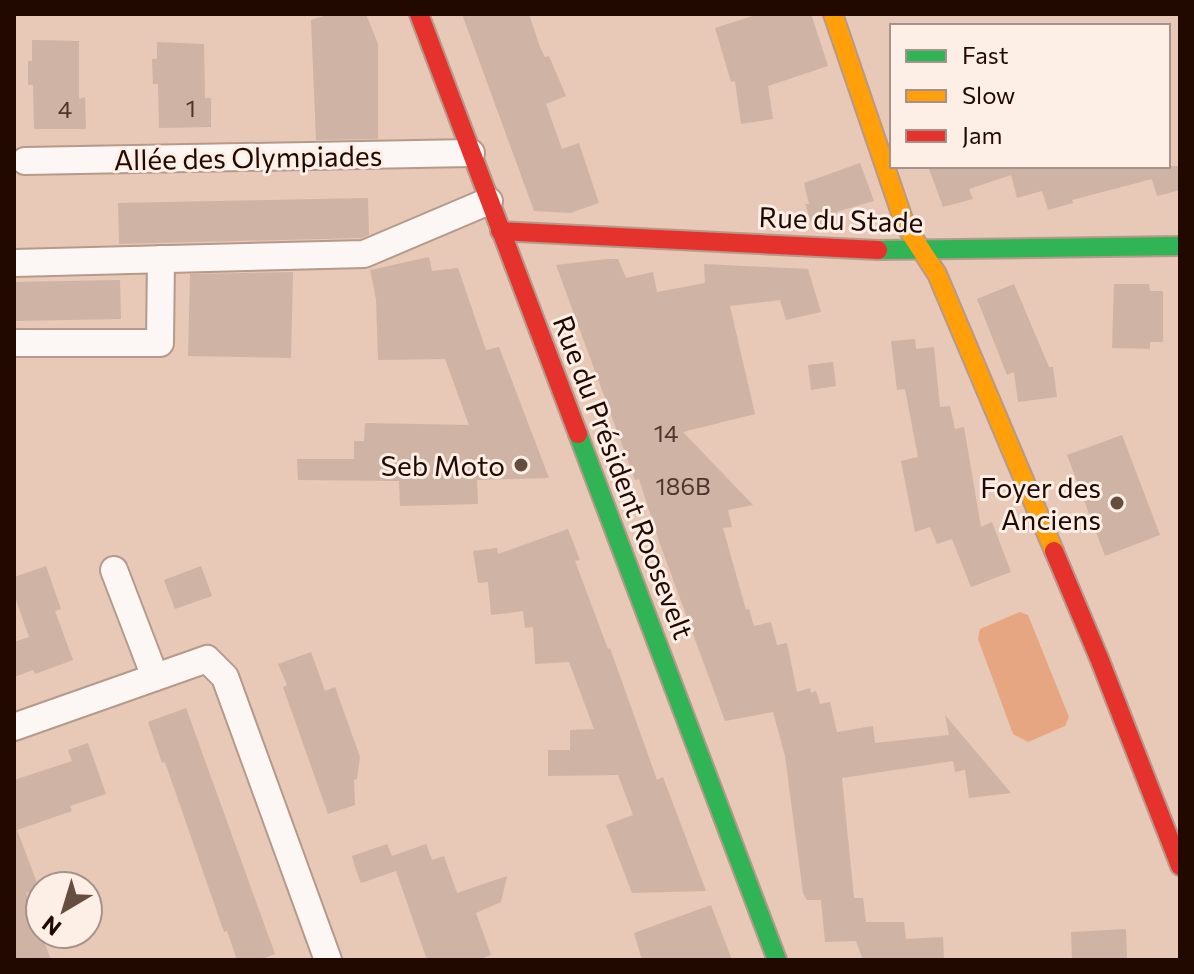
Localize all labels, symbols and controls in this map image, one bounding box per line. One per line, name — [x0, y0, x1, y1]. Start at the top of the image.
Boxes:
legend — [890, 24, 1170, 168]
text: Fast — [962, 40, 1009, 69]
text: Slow — [962, 80, 1015, 109]
house number: 1 — [186, 93, 196, 122]
house number: 4 — [58, 94, 72, 123]
text: Jam — [962, 120, 1002, 149]
street label: Allée des Olympiades — [113, 138, 383, 176]
street label: Rue du Stade — [758, 199, 924, 239]
street label: Rue du Président Roosevelt — [547, 310, 701, 644]
house number: 14 — [654, 418, 678, 447]
place label: Seb Moto — [381, 448, 505, 482]
marker: Seb Moto — [512, 456, 530, 474]
place label: Foyer des Anciens — [980, 470, 1101, 536]
house number: 186B — [656, 471, 710, 500]
marker: Foyer des Anciens — [1108, 494, 1126, 512]
north arrow — [24, 870, 104, 950]
text: N — [37, 910, 66, 942]

